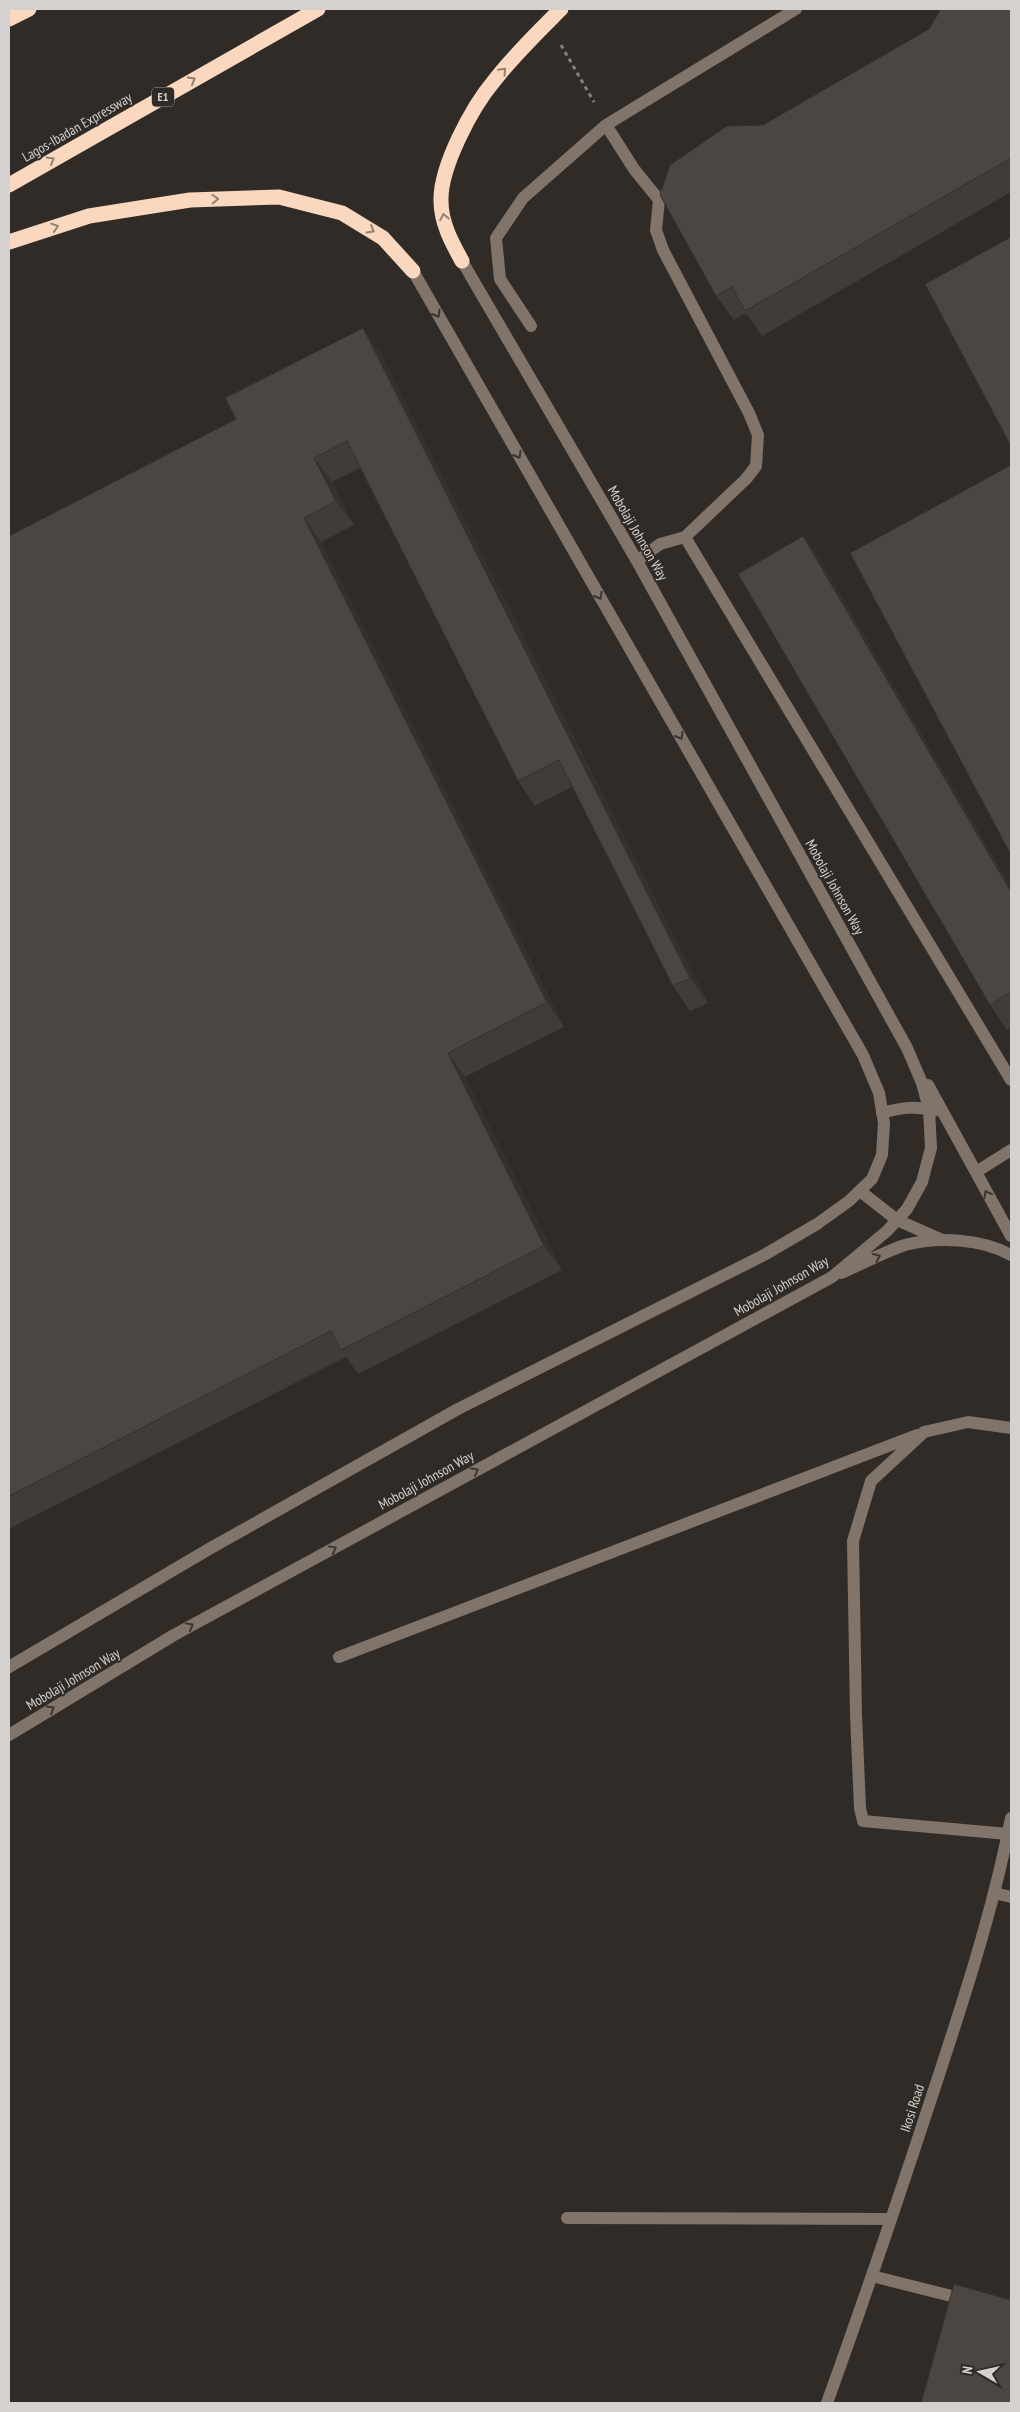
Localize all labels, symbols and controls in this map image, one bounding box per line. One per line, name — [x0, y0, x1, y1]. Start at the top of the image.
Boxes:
one-way arrow — [497, 67, 506, 76]
one-way arrow — [187, 76, 196, 86]
street label: Lagos-Ibadan Expressway — [19, 88, 136, 166]
road number: E1 — [152, 88, 174, 106]
one-way arrow — [46, 157, 55, 167]
one-way arrow — [211, 194, 219, 205]
one-way arrow — [439, 212, 450, 221]
one-way arrow — [51, 223, 59, 233]
one-way arrow — [365, 224, 374, 234]
one-way arrow — [431, 308, 441, 317]
one-way arrow — [512, 449, 522, 458]
street label: Mobolaji Johnson Way — [604, 483, 673, 584]
one-way arrow — [593, 590, 603, 599]
one-way arrow — [673, 731, 683, 740]
street label: Mobolaji Johnson Way — [801, 836, 869, 938]
one-way arrow — [984, 1190, 994, 1199]
street label: Mobolaji Johnson Way — [731, 1251, 832, 1320]
one-way arrow — [872, 1253, 881, 1264]
street label: Mobolaji Johnson Way — [375, 1446, 477, 1514]
one-way arrow — [470, 1467, 479, 1477]
one-way arrow — [328, 1545, 337, 1555]
one-way arrow — [185, 1623, 194, 1633]
street label: Mobolaji Johnson Way — [23, 1644, 124, 1714]
one-way arrow — [45, 1706, 54, 1716]
street label: Ikosi Road — [896, 2082, 928, 2134]
north arrow — [955, 2347, 1005, 2397]
text: N — [958, 2365, 977, 2375]

